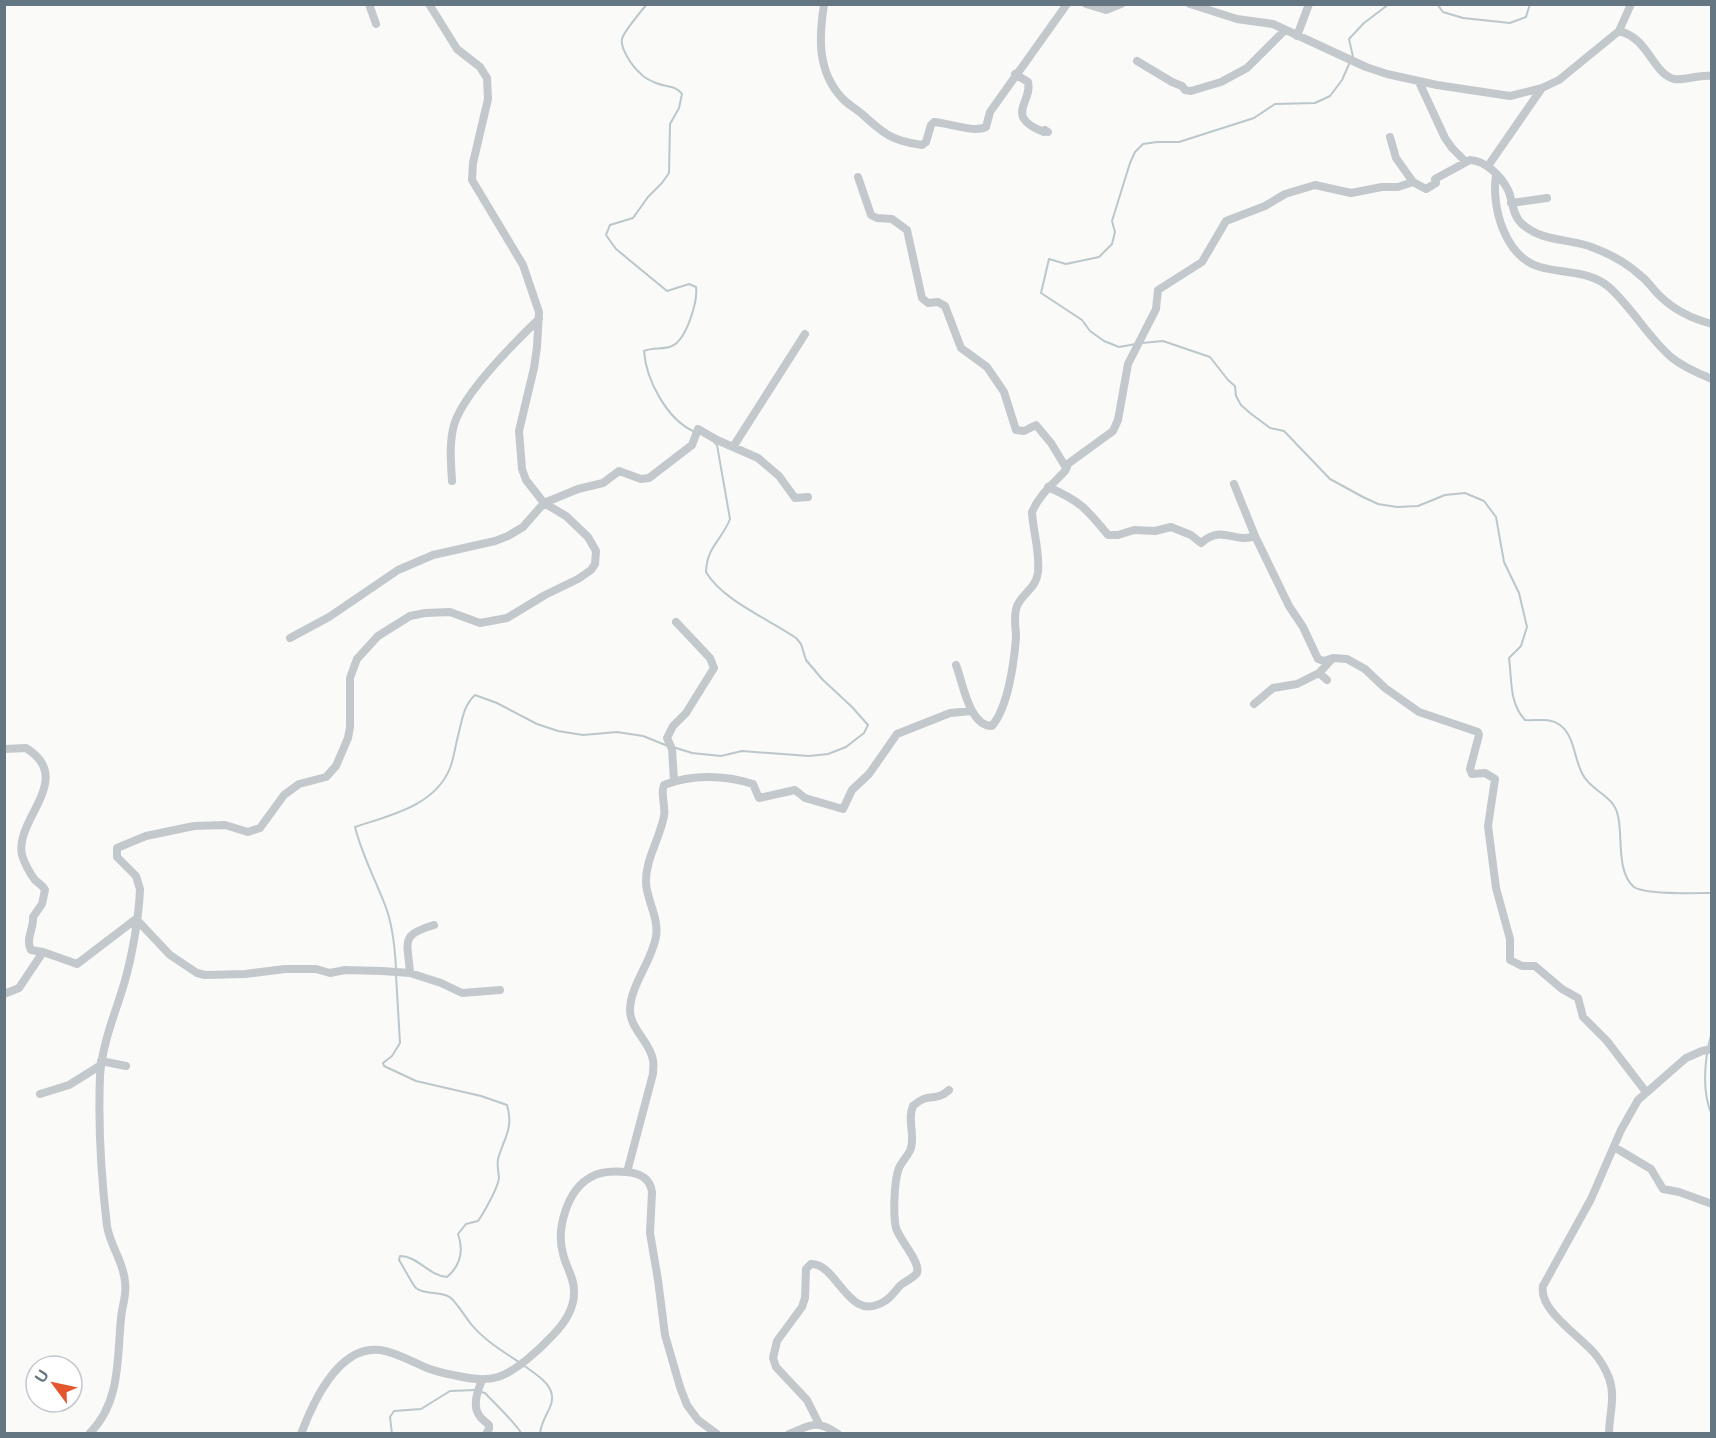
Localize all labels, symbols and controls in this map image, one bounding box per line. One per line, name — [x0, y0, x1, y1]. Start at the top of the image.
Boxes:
north arrow — [24, 1354, 84, 1414]
text: U — [32, 1367, 52, 1386]

